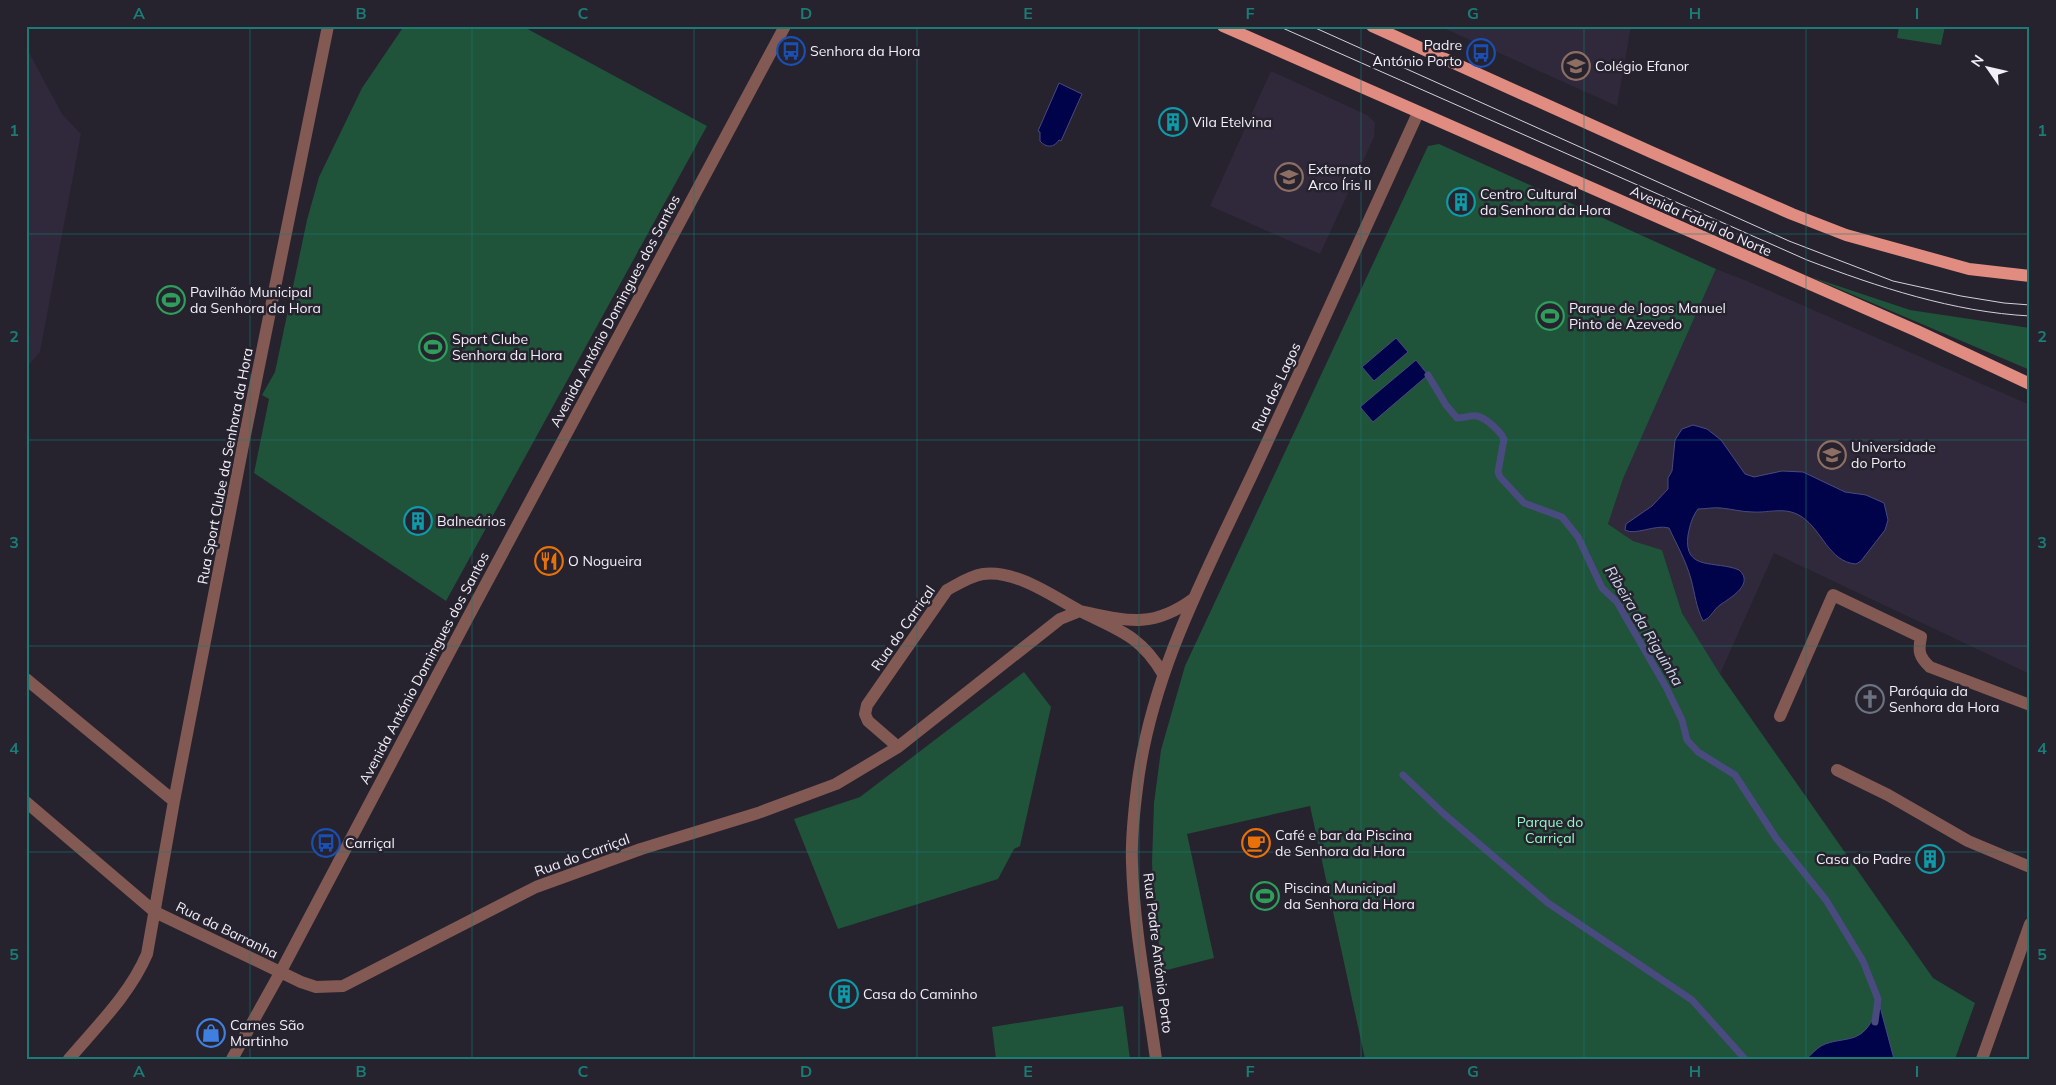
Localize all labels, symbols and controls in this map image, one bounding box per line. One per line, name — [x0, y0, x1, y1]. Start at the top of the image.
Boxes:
text: A — [133, 3, 145, 23]
text: B — [355, 3, 367, 23]
text: C — [578, 3, 589, 23]
text: D — [800, 3, 812, 23]
text: E — [1023, 3, 1033, 23]
text: F — [1245, 3, 1255, 23]
text: G — [1467, 3, 1479, 23]
text: H — [1689, 3, 1701, 23]
text: I — [1915, 3, 1919, 23]
bus stop icon: Senhora da Hora — [776, 36, 806, 66]
place label: Padre António Porto — [1372, 36, 1462, 70]
bus stop icon: Padre António Porto — [1466, 38, 1496, 68]
place label: Senhora da Hora — [810, 42, 920, 60]
north arrow — [1964, 42, 2014, 92]
school or university icon: Colégio Efanor — [1561, 51, 1591, 81]
text: N — [1967, 51, 1988, 70]
place label: Colégio Efanor — [1595, 57, 1690, 75]
building icon: Vila Etelvina — [1158, 107, 1188, 137]
place label: Vila Etelvina — [1192, 113, 1272, 131]
text: 1 — [9, 120, 19, 140]
text: 1 — [2037, 120, 2047, 140]
place label: Externato Arco Íris II — [1308, 160, 1372, 194]
school or university icon: Externato Arco Íris II — [1274, 162, 1304, 192]
street label: Avenida Fabril do Norte — [1627, 182, 1775, 260]
place label: Centro Cultural da Senhora da Hora — [1480, 185, 1611, 219]
building icon: Centro Cultural da Senhora da Hora — [1446, 187, 1476, 217]
street label: Avenida António Domingues dos Santos — [546, 192, 684, 430]
place label: Pavilhão Municipal da Senhora da Hora — [190, 283, 321, 317]
sports icon: Pavilhão Municipal da Senhora da Hora — [156, 285, 186, 315]
place label: Parque de Jogos Manuel Pinto de Azevedo — [1569, 299, 1726, 333]
sports icon: Parque de Jogos Manuel Pinto de Azevedo — [1535, 301, 1565, 331]
text: 2 — [9, 326, 19, 346]
text: 2 — [2037, 326, 2047, 346]
place label: Sport Clube Senhora da Hora — [452, 330, 562, 364]
sports icon: Sport Clube Senhora da Hora — [418, 332, 448, 362]
street label: Rua dos Lagos — [1248, 340, 1305, 434]
street label: Rua Sport Clube da Senhora da Hora — [193, 346, 257, 586]
place label: Universidade do Porto — [1851, 438, 1936, 472]
school or university icon: Universidade do Porto — [1817, 440, 1847, 470]
building icon: Balneários — [403, 506, 433, 536]
place label: Balneários — [437, 512, 506, 530]
text: 3 — [9, 532, 19, 552]
text: 3 — [2037, 532, 2047, 552]
restaurant icon: O Nogueira — [534, 546, 564, 576]
street label: Avenida António Domingues dos Santos — [355, 549, 493, 787]
place label: O Nogueira — [568, 552, 642, 570]
water label: Ribeira da Riguinha — [1601, 562, 1688, 689]
street label: Rua do Carriçal — [867, 582, 939, 674]
place label: Paróquia da Senhora da Hora — [1889, 682, 1999, 716]
church icon: Paróquia da Senhora da Hora — [1855, 684, 1885, 714]
text: 4 — [9, 738, 19, 758]
text: 4 — [2037, 738, 2047, 758]
park label: Parque do Carriçal — [1517, 813, 1583, 847]
place label: Café e bar da Piscina de Senhora da Hora — [1275, 826, 1412, 860]
bus stop icon: Carriçal — [311, 828, 341, 858]
cafe icon: Café e bar da Piscina de Senhora da Hora — [1241, 828, 1271, 858]
street label: Rua do Carriçal — [532, 829, 632, 881]
place label: Carriçal — [345, 834, 395, 852]
building icon: Casa do Padre — [1915, 844, 1945, 874]
place label: Casa do Padre — [1816, 850, 1911, 868]
street label: Rua Padre António Porto — [1139, 872, 1177, 1034]
place label: Piscina Municipal da Senhora da Hora — [1284, 879, 1415, 913]
sports icon: Piscina Municipal da Senhora da Hora — [1250, 881, 1280, 911]
street label: Rua da Barranha — [173, 897, 281, 963]
text: 5 — [9, 944, 19, 964]
text: 5 — [2037, 944, 2047, 964]
building icon: Casa do Caminho — [829, 979, 859, 1009]
place label: Casa do Caminho — [863, 985, 978, 1003]
place label: Carnes São Martinho — [230, 1016, 304, 1050]
shop icon: Carnes São Martinho — [196, 1018, 226, 1048]
text: A — [133, 1061, 145, 1081]
text: B — [355, 1061, 367, 1081]
text: C — [578, 1061, 589, 1081]
text: D — [800, 1061, 812, 1081]
text: E — [1023, 1061, 1033, 1081]
text: F — [1245, 1061, 1255, 1081]
text: G — [1467, 1061, 1479, 1081]
text: H — [1689, 1061, 1701, 1081]
text: I — [1915, 1061, 1919, 1081]

